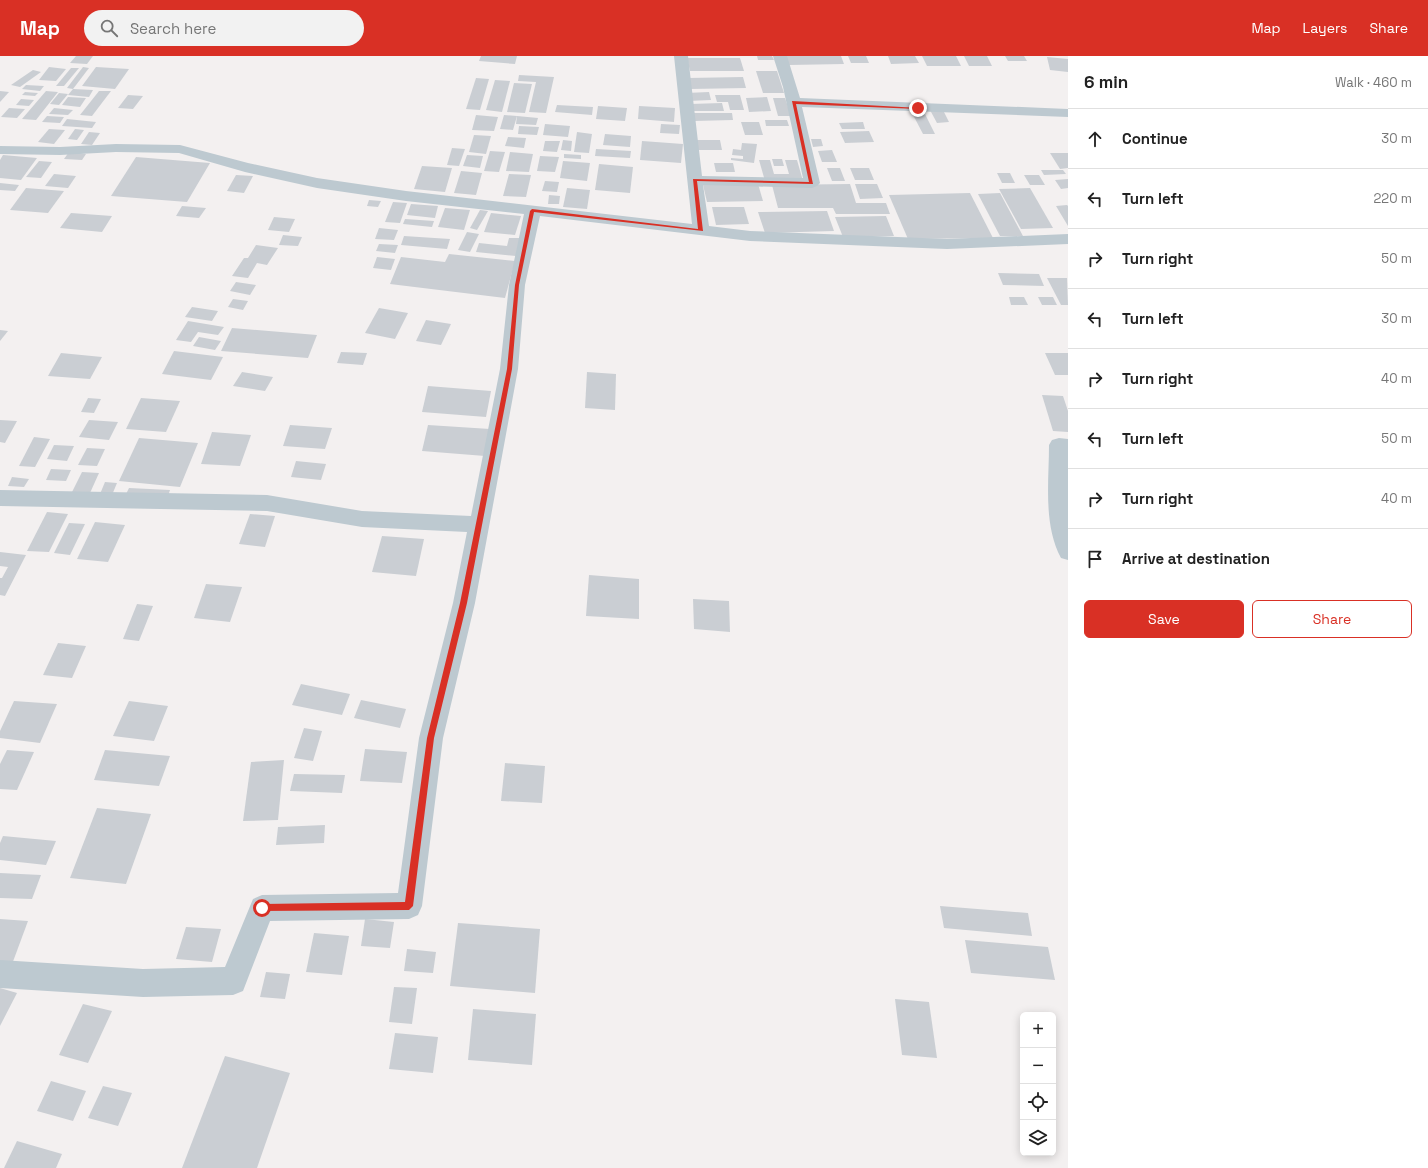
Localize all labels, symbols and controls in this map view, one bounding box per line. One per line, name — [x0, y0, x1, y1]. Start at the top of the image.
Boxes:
search box — [84, 10, 364, 46]
text: Map — [20, 16, 60, 41]
icon: search — [98, 17, 120, 39]
text: Search here — [130, 19, 216, 38]
text: Map — [1251, 19, 1281, 37]
text: Layers — [1303, 19, 1347, 37]
text: Share — [1369, 19, 1408, 37]
text: 6 min — [1084, 71, 1128, 93]
text: Walk · 460 m — [1335, 74, 1412, 91]
route end — [909, 99, 927, 117]
icon: ahead — [1084, 128, 1106, 150]
text: Continue — [1122, 129, 1188, 148]
text: 30 m — [1381, 130, 1412, 147]
icon: left — [1084, 188, 1106, 210]
text: Turn left — [1122, 189, 1184, 208]
text: 220 m — [1373, 190, 1412, 207]
icon: right — [1084, 248, 1106, 270]
text: Turn right — [1122, 249, 1193, 268]
text: 50 m — [1381, 250, 1412, 267]
icon: left — [1084, 308, 1106, 330]
text: Turn left — [1122, 309, 1184, 328]
text: 30 m — [1381, 310, 1412, 327]
icon: right — [1084, 368, 1106, 390]
text: Turn right — [1122, 369, 1193, 388]
text: 40 m — [1381, 370, 1412, 387]
icon: left — [1084, 428, 1106, 450]
text: Turn left — [1122, 429, 1184, 448]
text: 50 m — [1381, 430, 1412, 447]
icon: right — [1084, 488, 1106, 510]
text: Turn right — [1122, 489, 1193, 508]
text: 40 m — [1381, 490, 1412, 507]
icon: arrive — [1084, 548, 1106, 570]
text: Arrive at destination — [1122, 549, 1270, 568]
button: Save — [1084, 600, 1244, 638]
button: Share — [1252, 600, 1412, 638]
route start — [253, 899, 271, 917]
map controls — [1020, 1012, 1056, 1156]
button: + — [1020, 1012, 1056, 1048]
button: − — [1020, 1048, 1056, 1084]
button: locate — [1020, 1084, 1056, 1120]
button: layers — [1020, 1120, 1056, 1156]

